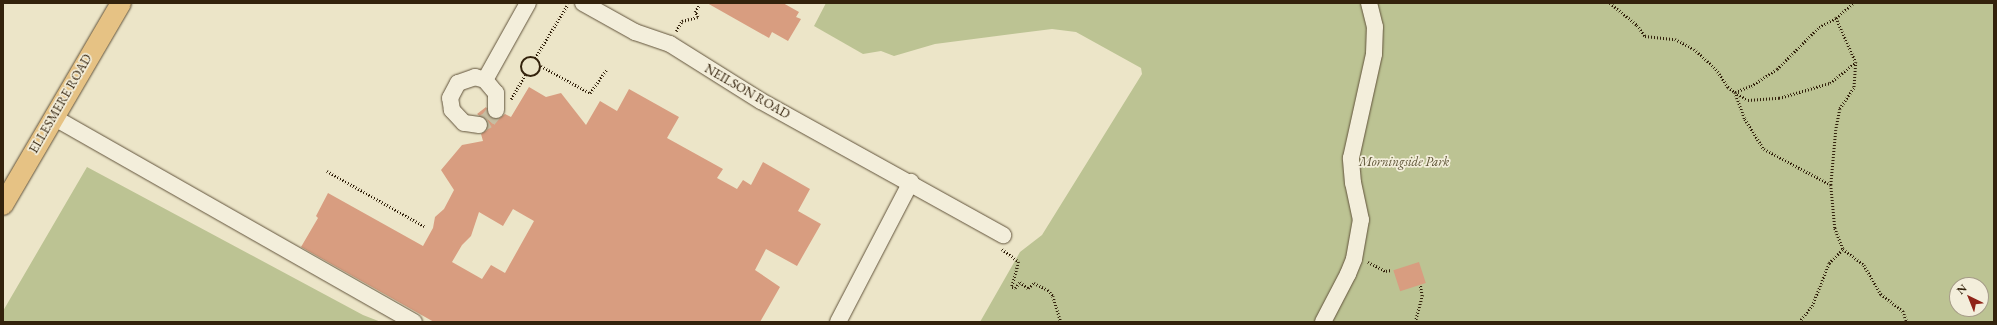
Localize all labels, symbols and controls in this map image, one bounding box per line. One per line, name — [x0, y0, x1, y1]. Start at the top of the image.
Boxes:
street label: ELLESMERE ROAD — [26, 52, 96, 156]
street label: NEILSON ROAD — [701, 61, 793, 123]
park label: Morningside Park — [1359, 154, 1449, 170]
north arrow — [1949, 277, 1989, 317]
text: N — [1953, 281, 1970, 297]

